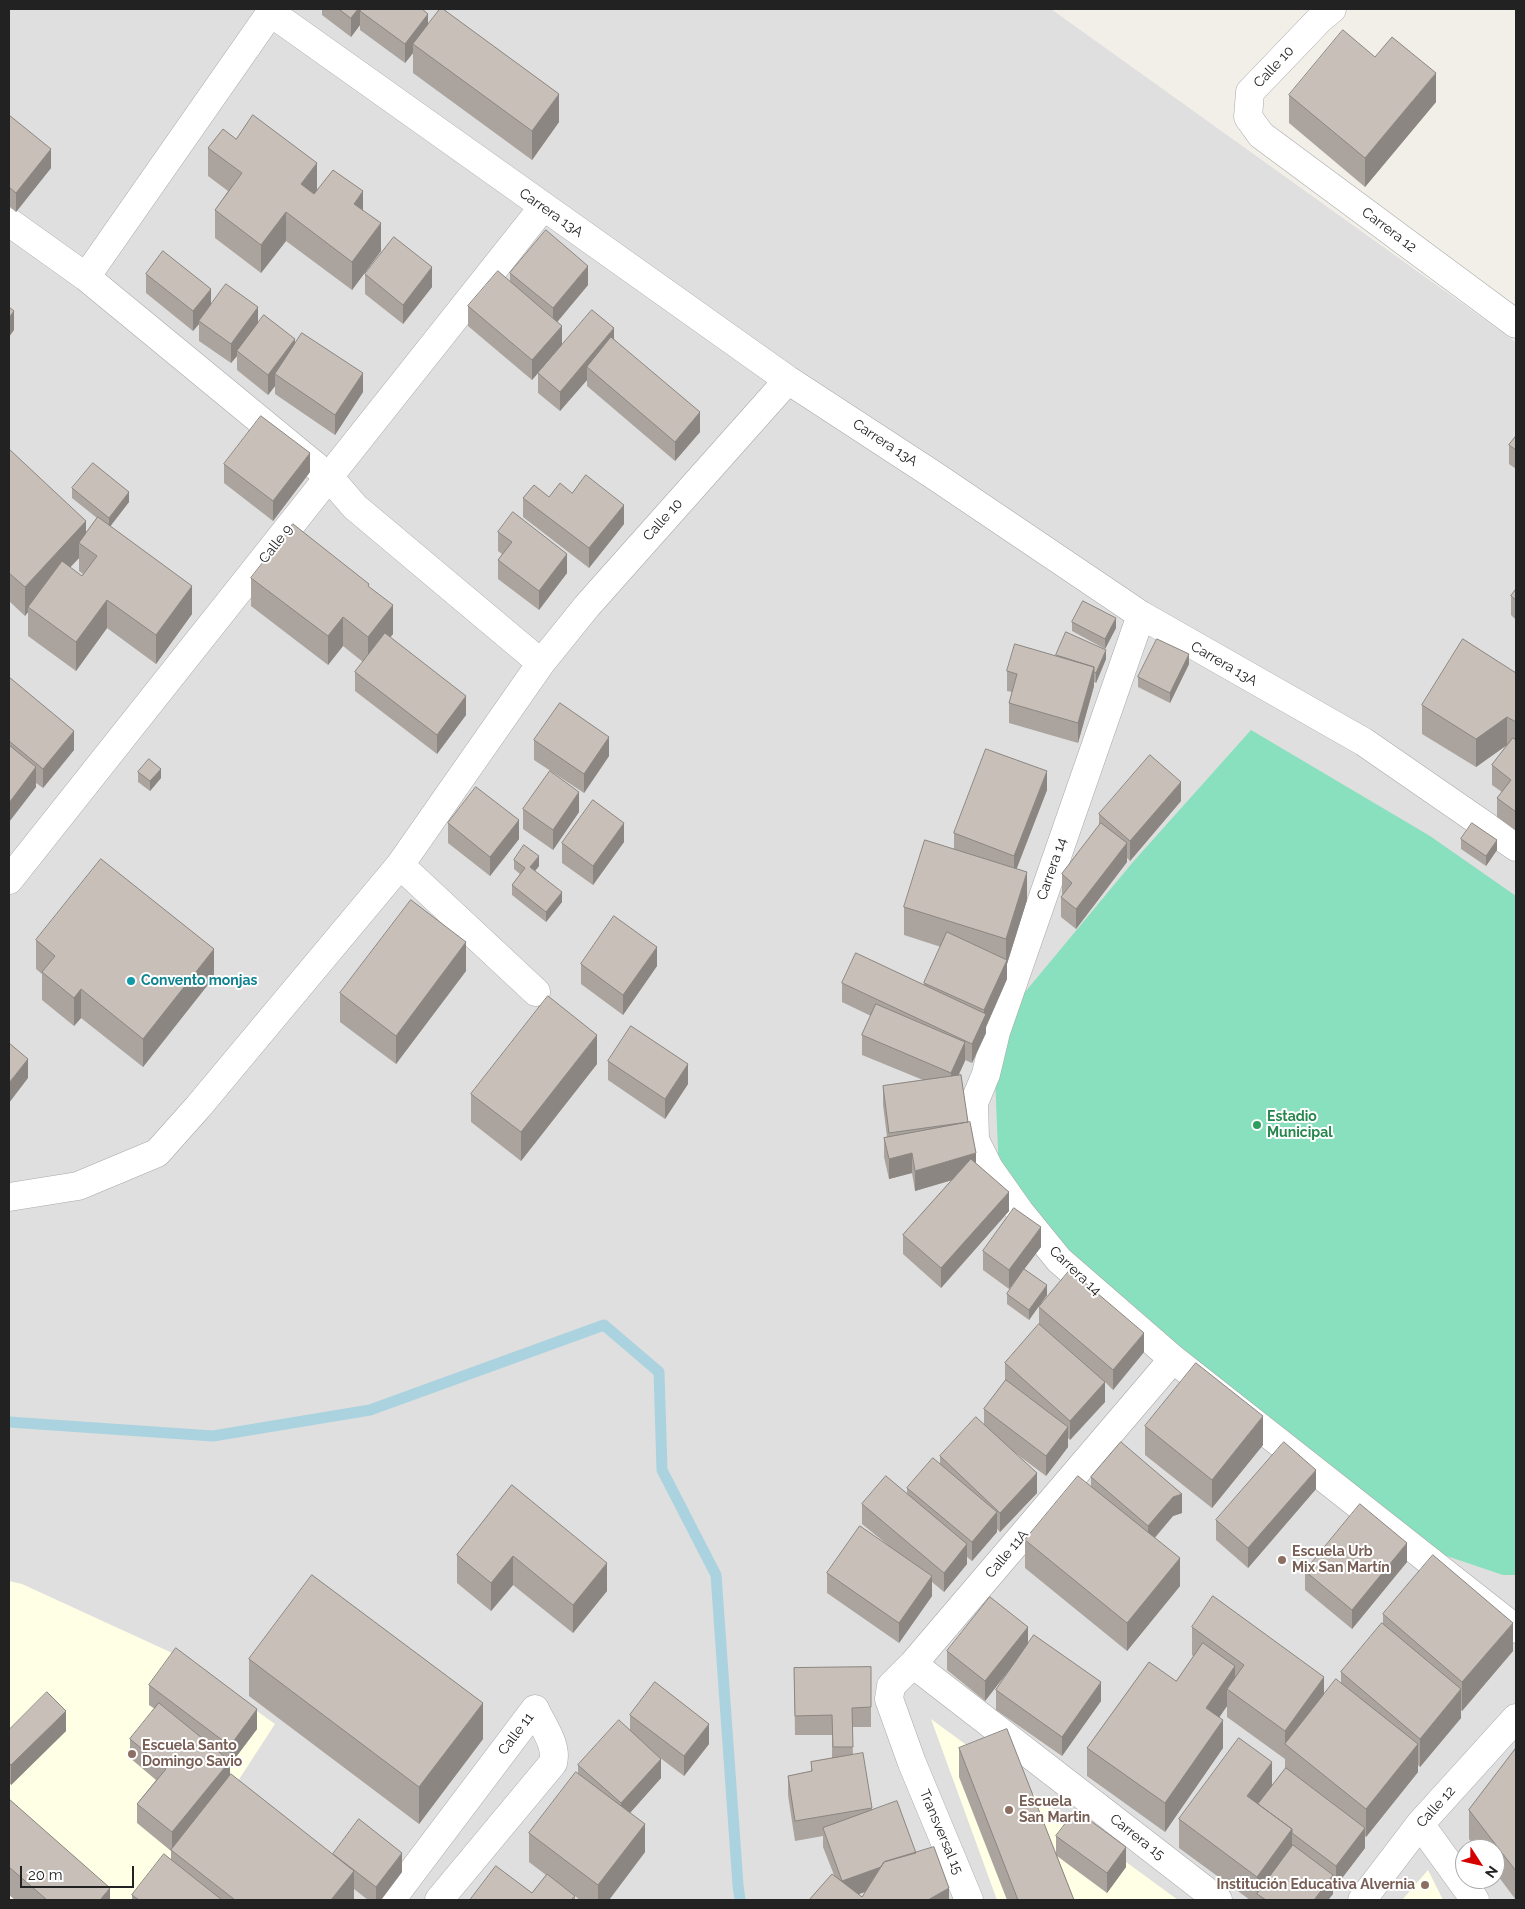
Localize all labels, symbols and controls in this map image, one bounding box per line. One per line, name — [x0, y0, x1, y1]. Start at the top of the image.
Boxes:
street label: Calle 10 — [1250, 43, 1298, 91]
street label: Carrera 13A — [516, 185, 586, 241]
street label: Carrera 12 — [1358, 204, 1420, 256]
street label: Carrera 13A — [849, 416, 921, 470]
street label: Calle 10 — [640, 495, 686, 545]
street label: Calle 9 — [256, 521, 296, 567]
street label: Carrera 13A — [1188, 638, 1260, 690]
street label: Carrera 14 — [1034, 836, 1070, 902]
place label: Convento monjas — [141, 973, 257, 989]
marker: Convento monjas — [125, 975, 137, 987]
place label: Estadio Municipal — [1267, 1109, 1333, 1142]
marker: Estadio Municipal — [1251, 1119, 1263, 1131]
street label: Carrera 14 — [1046, 1243, 1104, 1299]
street label: Calle 11A — [982, 1526, 1032, 1582]
place label: Escuela Urb Mix San Martín — [1292, 1544, 1390, 1576]
marker: Escuela Urb Mix San Martín — [1276, 1554, 1288, 1566]
street label: Calle 11 — [495, 1710, 537, 1758]
place label: Escuela Santo Domingo Savio — [142, 1738, 242, 1770]
marker: Escuela Santo Domingo Savio — [126, 1748, 138, 1760]
street label: Calle 12 — [1413, 1783, 1459, 1831]
street label: Transversal 15 — [916, 1787, 966, 1877]
place label: Escuela San Martin — [1019, 1794, 1090, 1826]
marker: Escuela San Martin — [1003, 1804, 1015, 1816]
street label: Carrera 15 — [1106, 1810, 1168, 1864]
north arrow — [1455, 1839, 1505, 1889]
scale bar — [22, 1856, 136, 1888]
text: N — [1482, 1863, 1501, 1881]
text: 20 m — [28, 1866, 63, 1884]
place label: Institución Educativa Alvernia — [1216, 1877, 1415, 1893]
marker: Institución Educativa Alvernia — [1419, 1879, 1431, 1891]

